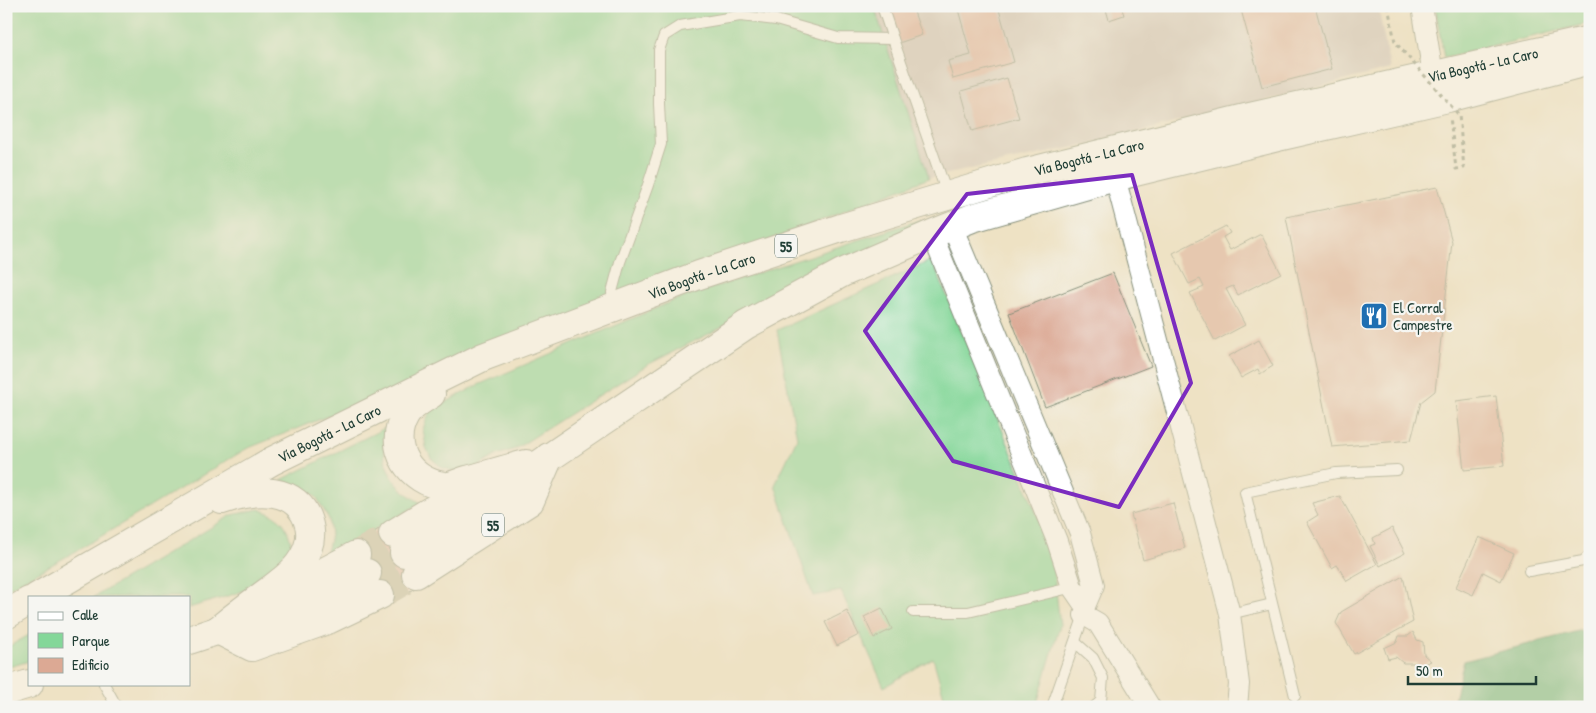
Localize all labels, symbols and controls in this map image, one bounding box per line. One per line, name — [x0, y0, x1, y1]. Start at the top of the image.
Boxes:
street label: Vía Bogotá - La Caro — [1426, 42, 1540, 87]
street label: Vía Bogotá - La Caro — [1031, 133, 1146, 180]
road number: 55 — [775, 235, 797, 258]
street label: Vía Bogotá - La Caro — [645, 247, 758, 304]
place label: El Corral Campestre — [1393, 297, 1452, 335]
restaurant icon: El Corral Campestre — [1359, 301, 1389, 331]
street label: Vía Bogotá - La Caro — [274, 399, 384, 467]
road number: 55 — [482, 514, 504, 536]
legend — [28, 596, 190, 686]
text: Calle — [72, 604, 99, 625]
text: Parque — [72, 630, 110, 651]
scale bar — [1408, 653, 1536, 685]
text: Edificio — [72, 654, 109, 675]
text: 50 m — [1416, 660, 1443, 681]

